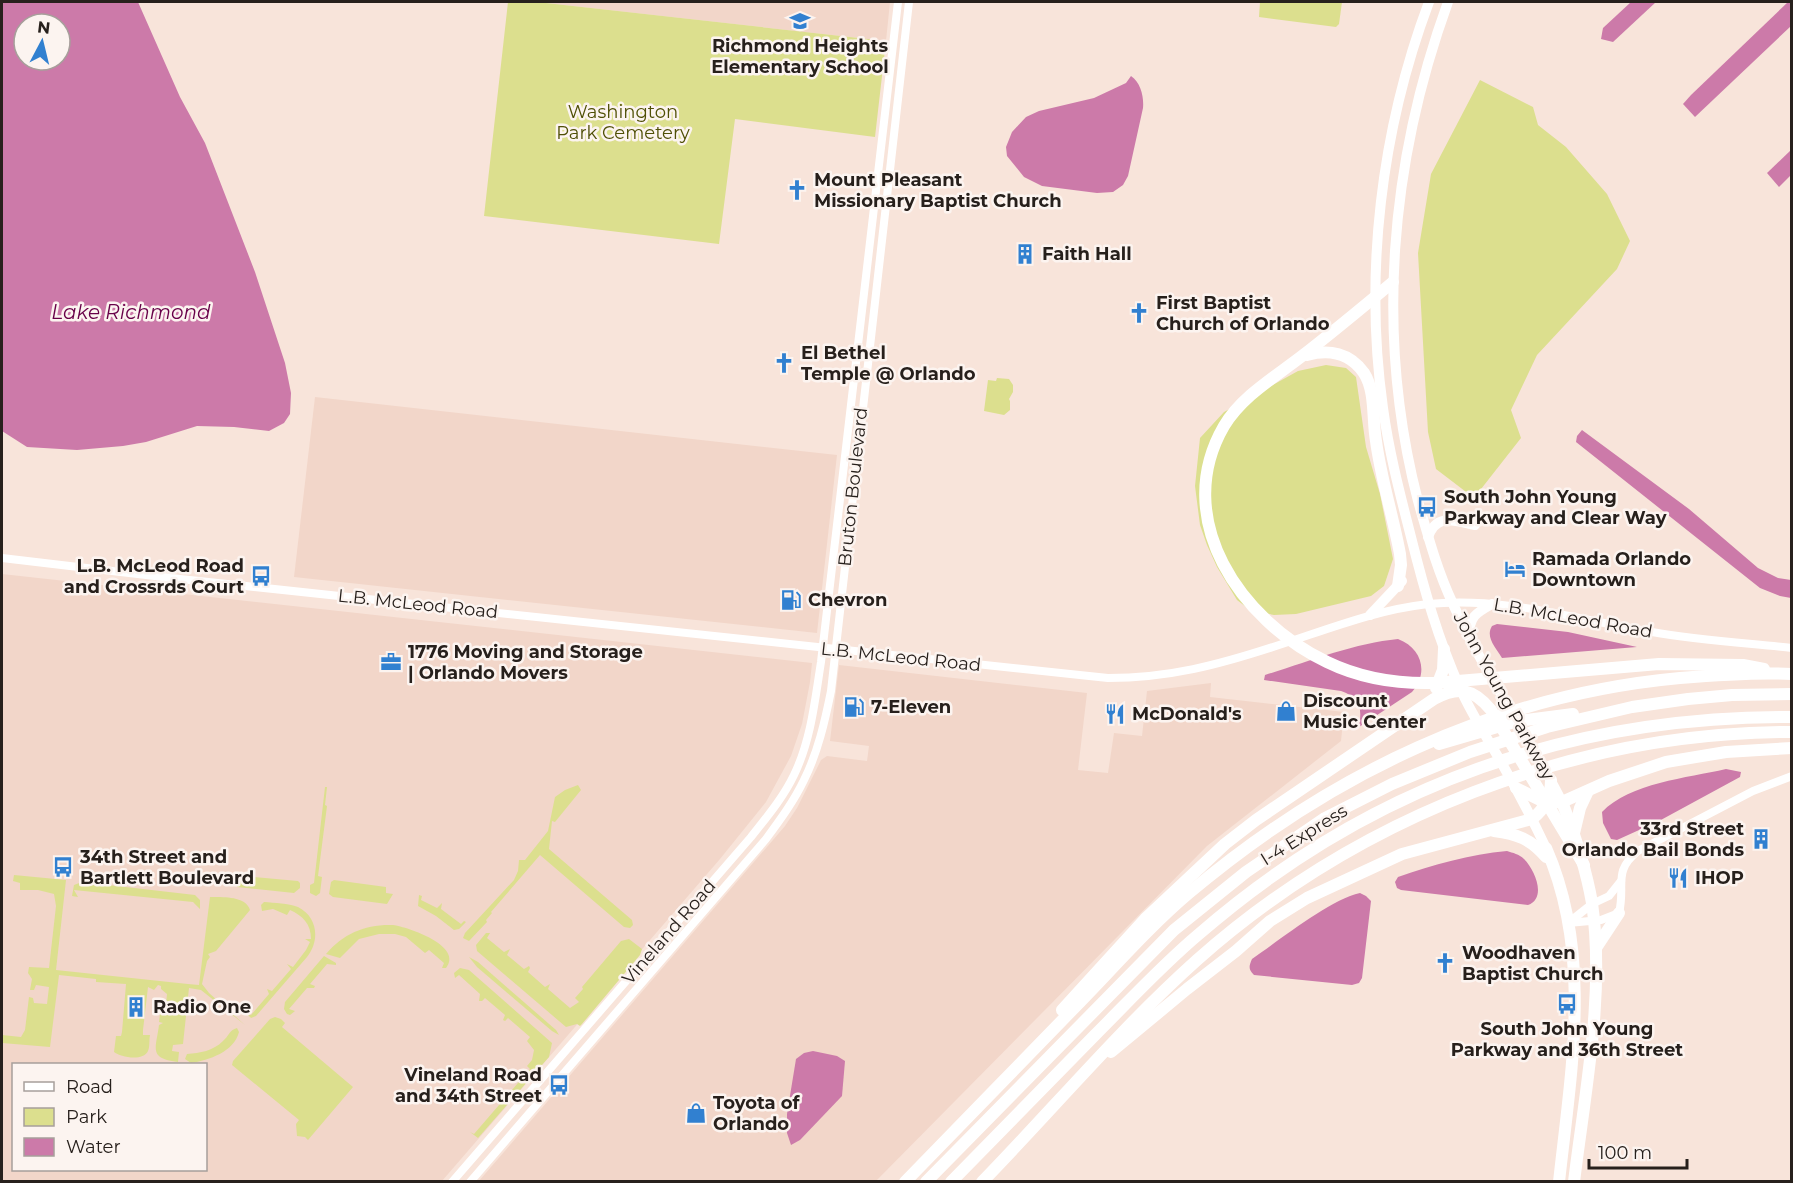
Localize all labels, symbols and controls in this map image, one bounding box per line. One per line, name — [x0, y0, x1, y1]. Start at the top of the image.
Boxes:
school or university icon: Richmond Heights Elementary School — [788, 9, 812, 33]
north arrow — [12, 12, 72, 72]
text: N — [36, 17, 51, 38]
place label: Richmond Heights Elementary School — [711, 35, 889, 78]
park label: Washington Park Cemetery — [556, 101, 690, 144]
place label: Mount Pleasant Missionary Baptist Church — [814, 169, 1062, 212]
church icon: Mount Pleasant Missionary Baptist Church — [785, 178, 809, 202]
building icon: Faith Hall — [1013, 242, 1037, 266]
place label: Faith Hall — [1042, 243, 1132, 265]
place label: First Baptist Church of Orlando — [1156, 292, 1330, 335]
water label: Lake Richmond — [51, 300, 211, 324]
church icon: First Baptist Church of Orlando — [1127, 301, 1151, 325]
place label: El Bethel Temple @ Orlando — [801, 342, 976, 385]
church icon: El Bethel Temple @ Orlando — [772, 351, 796, 375]
street label: Bruton Boulevard — [834, 406, 872, 568]
place label: South John Young Parkway and Clear Way — [1444, 486, 1667, 529]
bus stop icon: South John Young Parkway and Clear Way — [1415, 495, 1439, 519]
place label: Ramada Orlando Downtown — [1532, 548, 1691, 591]
place label: L.B. McLeod Road and Crossrds Court — [64, 555, 244, 598]
hotel icon: Ramada Orlando Downtown — [1503, 557, 1527, 581]
bus stop icon: L.B. McLeod Road and Crossrds Court — [249, 564, 273, 588]
street label: L.B. McLeod Road — [337, 585, 499, 623]
fuel station icon: Chevron — [779, 588, 803, 612]
place label: Chevron — [808, 589, 887, 611]
street label: L.B. McLeod Road — [1492, 593, 1654, 643]
street label: John Young Parkway — [1448, 607, 1559, 784]
street label: L.B. McLeod Road — [820, 638, 982, 676]
place label: 1776 Moving and Storage | Orlando Movers — [408, 641, 643, 684]
office icon: 1776 Moving and Storage | Orlando Movers — [379, 650, 403, 674]
place label: Discount Music Center — [1303, 690, 1427, 733]
fuel station icon: 7-Eleven — [842, 695, 866, 719]
place label: 7-Eleven — [871, 696, 951, 718]
shop icon: Discount Music Center — [1274, 699, 1298, 723]
restaurant icon: McDonald's — [1103, 702, 1127, 726]
place label: McDonald's — [1132, 703, 1242, 725]
street label: I-4 Express — [1257, 800, 1352, 870]
place label: 33rd Street Orlando Bail Bonds — [1562, 818, 1744, 861]
building icon: 33rd Street Orlando Bail Bonds — [1749, 827, 1773, 851]
place label: 34th Street and Bartlett Boulevard — [79, 846, 254, 889]
bus stop icon: 34th Street and Bartlett Boulevard — [51, 855, 75, 879]
restaurant icon: IHOP — [1666, 866, 1690, 890]
place label: IHOP — [1695, 867, 1744, 889]
street label: Vineland Road — [617, 875, 721, 989]
place label: Woodhaven Baptist Church — [1462, 942, 1603, 985]
church icon: Woodhaven Baptist Church — [1433, 951, 1457, 975]
bus stop icon: South John Young Parkway and 36th Street — [1555, 992, 1579, 1016]
building icon: Radio One — [124, 995, 148, 1019]
place label: Radio One — [153, 996, 251, 1018]
place label: South John Young Parkway and 36th Street — [1451, 1018, 1683, 1061]
legend — [12, 1063, 207, 1171]
place label: Vineland Road and 34th Street — [395, 1064, 542, 1107]
bus stop icon: Vineland Road and 34th Street — [547, 1073, 571, 1097]
text: Road — [66, 1076, 113, 1098]
place label: Toyota of Orlando — [713, 1092, 800, 1135]
shop icon: Toyota of Orlando — [684, 1101, 708, 1125]
text: Park — [66, 1106, 107, 1128]
scale bar — [1589, 1132, 1686, 1170]
text: Water — [66, 1136, 121, 1158]
text: 100 m — [1598, 1142, 1652, 1164]

